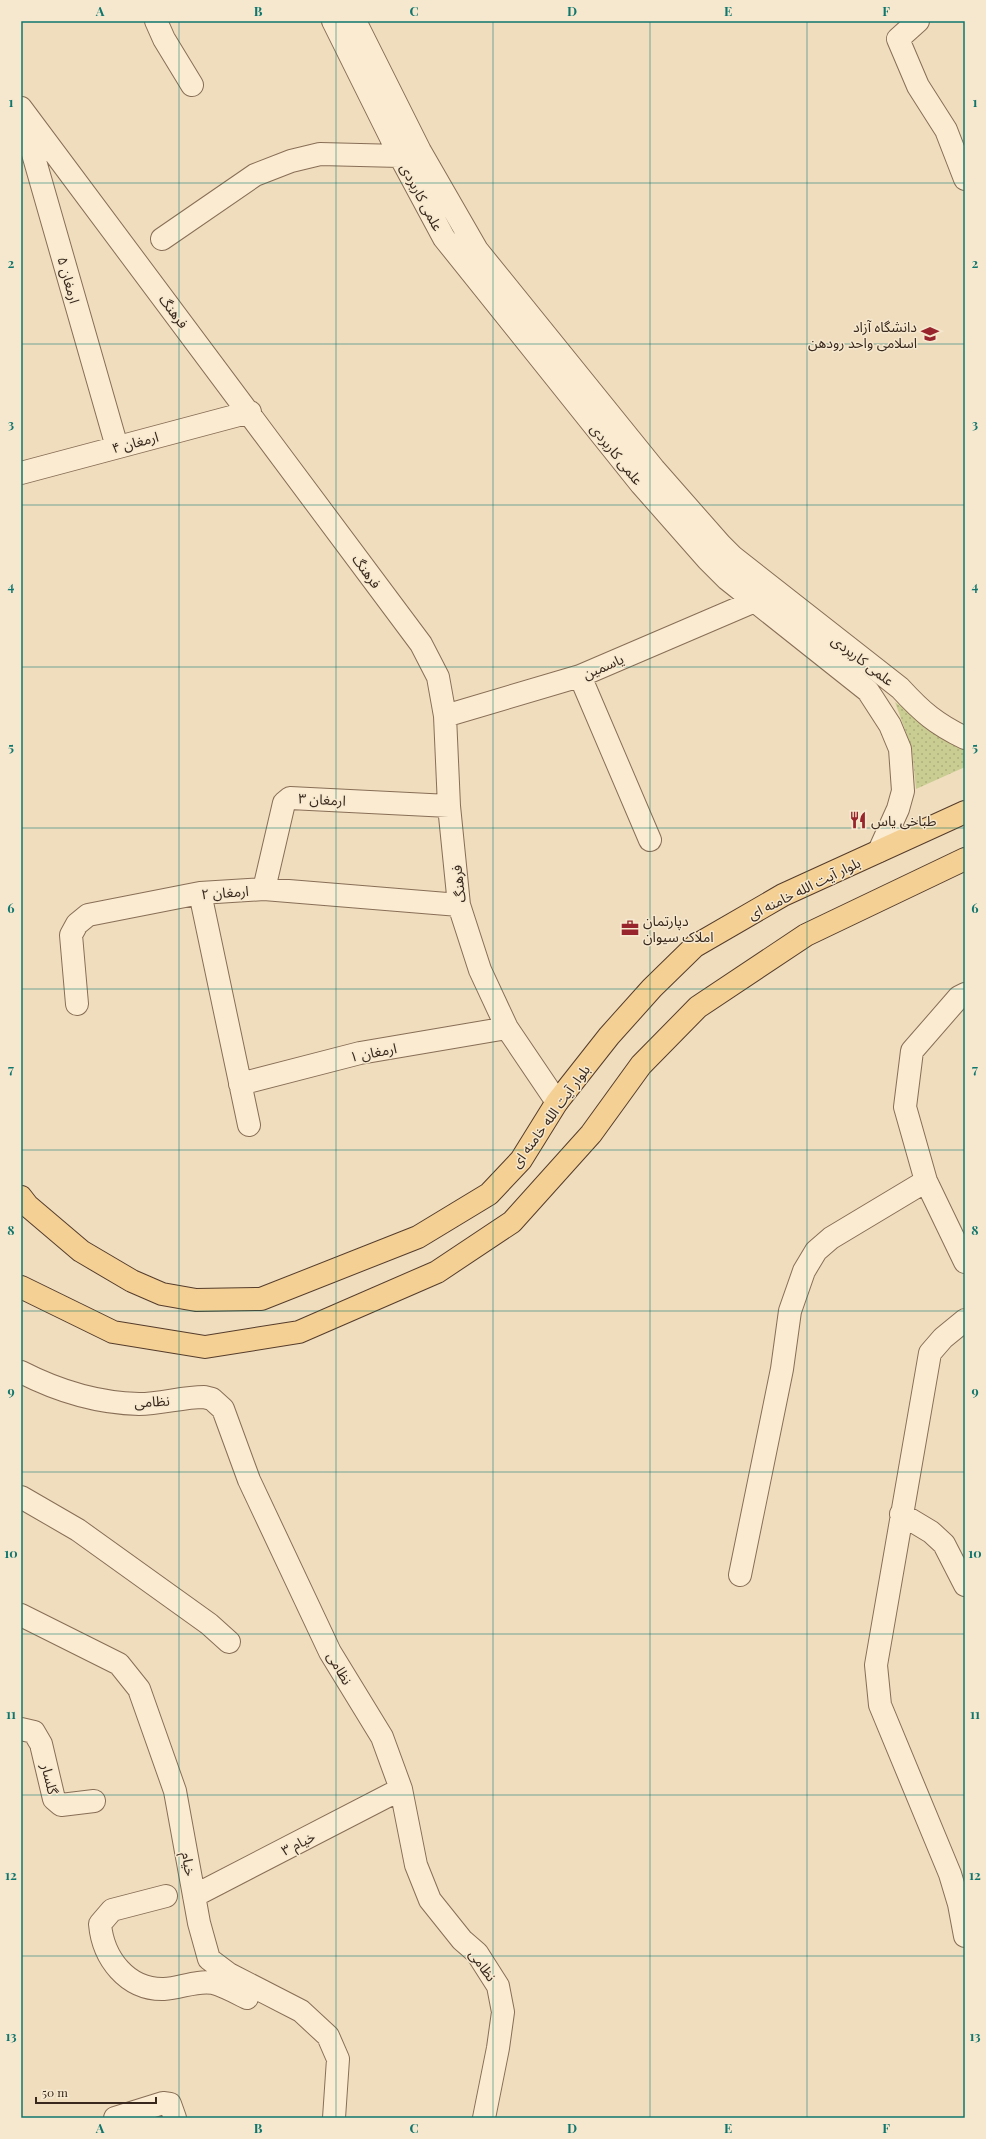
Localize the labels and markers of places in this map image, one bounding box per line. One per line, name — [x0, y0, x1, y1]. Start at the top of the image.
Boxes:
place label: دانشگاه آزاد اسلامی واحد رودهن — [808, 317, 917, 352]
school or university icon: دانشگاه آزاد اسلامی واحد رودهن — [920, 324, 940, 344]
restaurant icon: طباخی یاس — [848, 810, 868, 830]
place label: طباخی یاس — [871, 811, 937, 830]
place label: دپارتمان املاک سیوان — [643, 911, 714, 946]
office icon: دپارتمان املاک سیوان — [620, 918, 640, 938]

